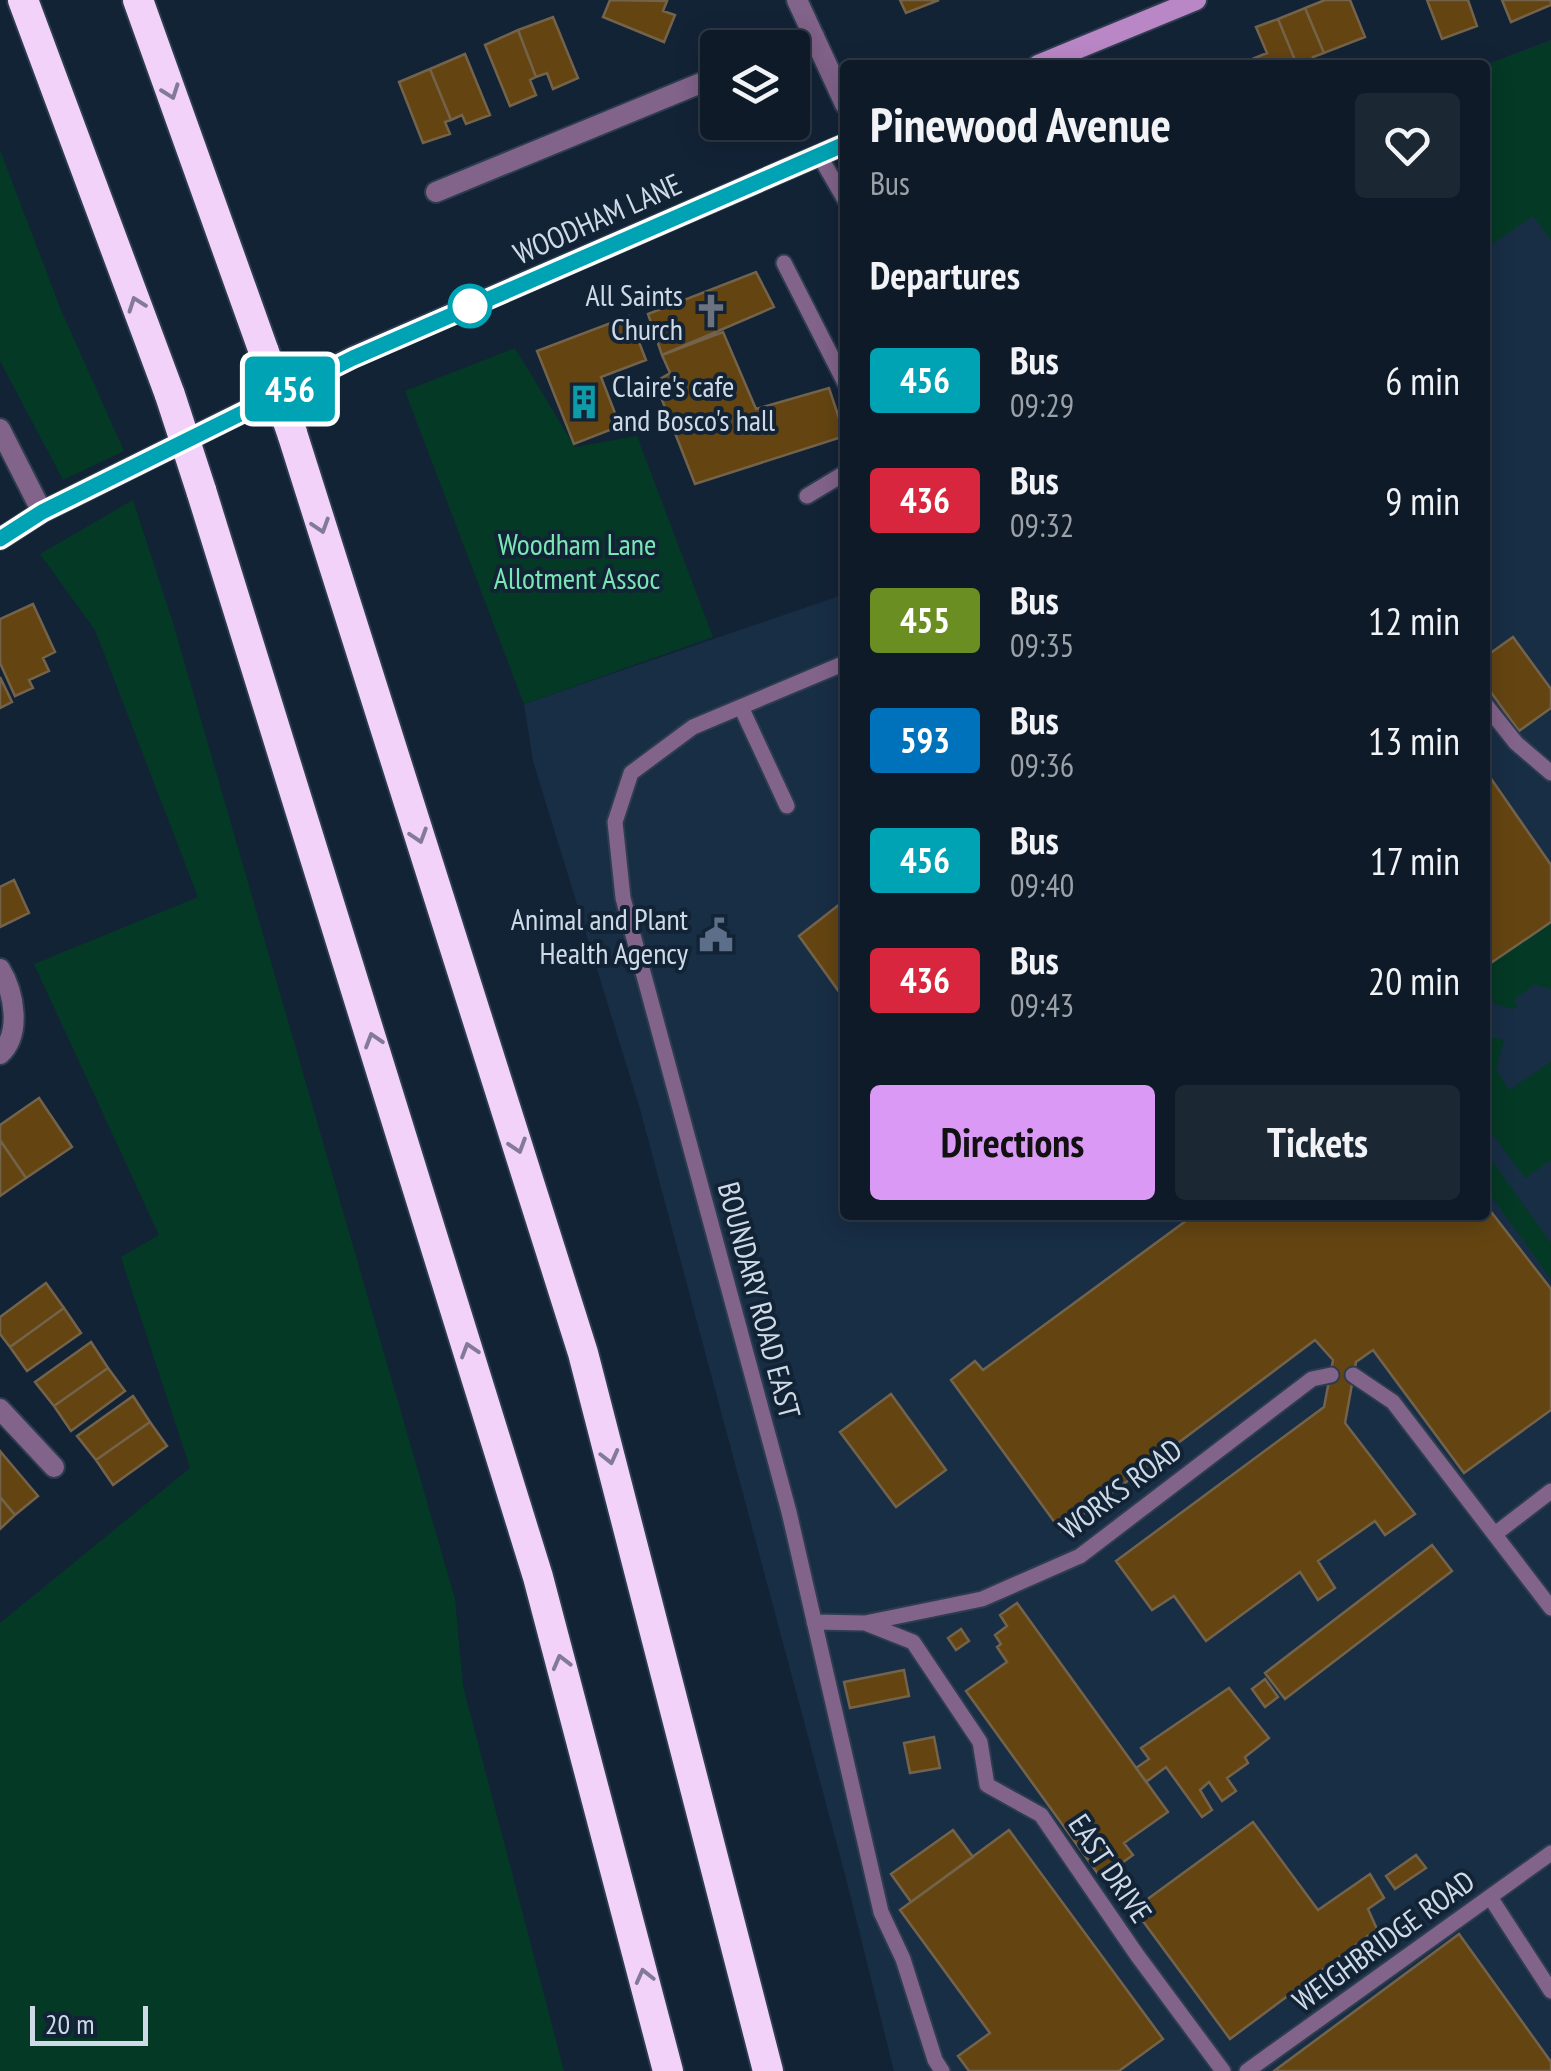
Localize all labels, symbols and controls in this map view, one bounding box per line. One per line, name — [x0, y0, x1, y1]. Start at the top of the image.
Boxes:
map controls — [700, 30, 810, 140]
button: layers — [700, 30, 810, 140]
one-way arrow — [159, 82, 179, 99]
text: Pinewood Avenue — [870, 93, 1171, 155]
button: heart — [1355, 93, 1460, 198]
text: Bus — [870, 162, 910, 204]
street label: WOODHAM LANE — [507, 164, 687, 272]
text: Departures — [870, 250, 1020, 299]
place label: All Saints Church — [586, 275, 683, 348]
unlabelled marker — [449, 285, 491, 327]
church icon: All Saints Church — [692, 292, 730, 330]
one-way arrow — [127, 296, 148, 313]
text: Bus — [1010, 335, 1059, 384]
line badge: 456 — [232, 356, 348, 422]
text: 6 min — [1385, 356, 1460, 405]
text: 456 — [900, 357, 950, 403]
text: 456 — [265, 366, 315, 412]
place label: Claire's cafe and Bosco's hall — [612, 366, 775, 439]
building icon: Claire's cafe and Bosco's hall — [565, 383, 603, 421]
text: 09:29 — [1010, 384, 1074, 426]
text: Bus — [1010, 455, 1059, 504]
text: 9 min — [1385, 476, 1460, 525]
text: 436 — [900, 477, 950, 523]
text: 09:32 — [1010, 504, 1074, 546]
one-way arrow — [309, 517, 330, 534]
park label: Woodham Lane Allotment Assoc — [494, 524, 661, 597]
text: Bus — [1010, 575, 1059, 624]
text: 12 min — [1368, 596, 1460, 645]
text: 455 — [900, 597, 950, 643]
text: 09:35 — [1010, 624, 1074, 666]
text: Bus — [1010, 695, 1059, 744]
text: 13 min — [1368, 716, 1460, 765]
text: 593 — [900, 717, 950, 763]
text: 09:36 — [1010, 744, 1074, 786]
text: Bus — [1010, 815, 1059, 864]
one-way arrow — [408, 827, 428, 844]
text: 17 min — [1370, 836, 1460, 885]
text: 456 — [900, 837, 950, 883]
text: 09:40 — [1010, 864, 1074, 906]
place label: Animal and Plant Health Agency — [511, 899, 689, 972]
public building icon: Animal and Plant Health Agency — [697, 916, 735, 954]
text: Bus — [1010, 935, 1059, 984]
text: 20 min — [1368, 956, 1460, 1005]
text: 436 — [900, 957, 950, 1003]
text: 09:43 — [1010, 984, 1074, 1026]
one-way arrow — [364, 1032, 385, 1049]
button: Directions — [870, 1085, 1155, 1200]
button: Tickets — [1175, 1085, 1460, 1200]
one-way arrow — [506, 1136, 526, 1153]
street label: BOUNDARY ROAD EAST — [710, 1178, 810, 1422]
one-way arrow — [460, 1343, 481, 1360]
street label: WORKS ROAD — [1051, 1429, 1189, 1547]
one-way arrow — [598, 1448, 619, 1465]
one-way arrow — [552, 1654, 573, 1671]
street label: EAST DRIVE — [1061, 1806, 1161, 1930]
street label: WEIGHBRIDGE ROAD — [1284, 1861, 1482, 2019]
one-way arrow — [635, 1968, 656, 1985]
scale bar — [30, 2001, 148, 2046]
text: 20 m — [45, 2005, 94, 2042]

